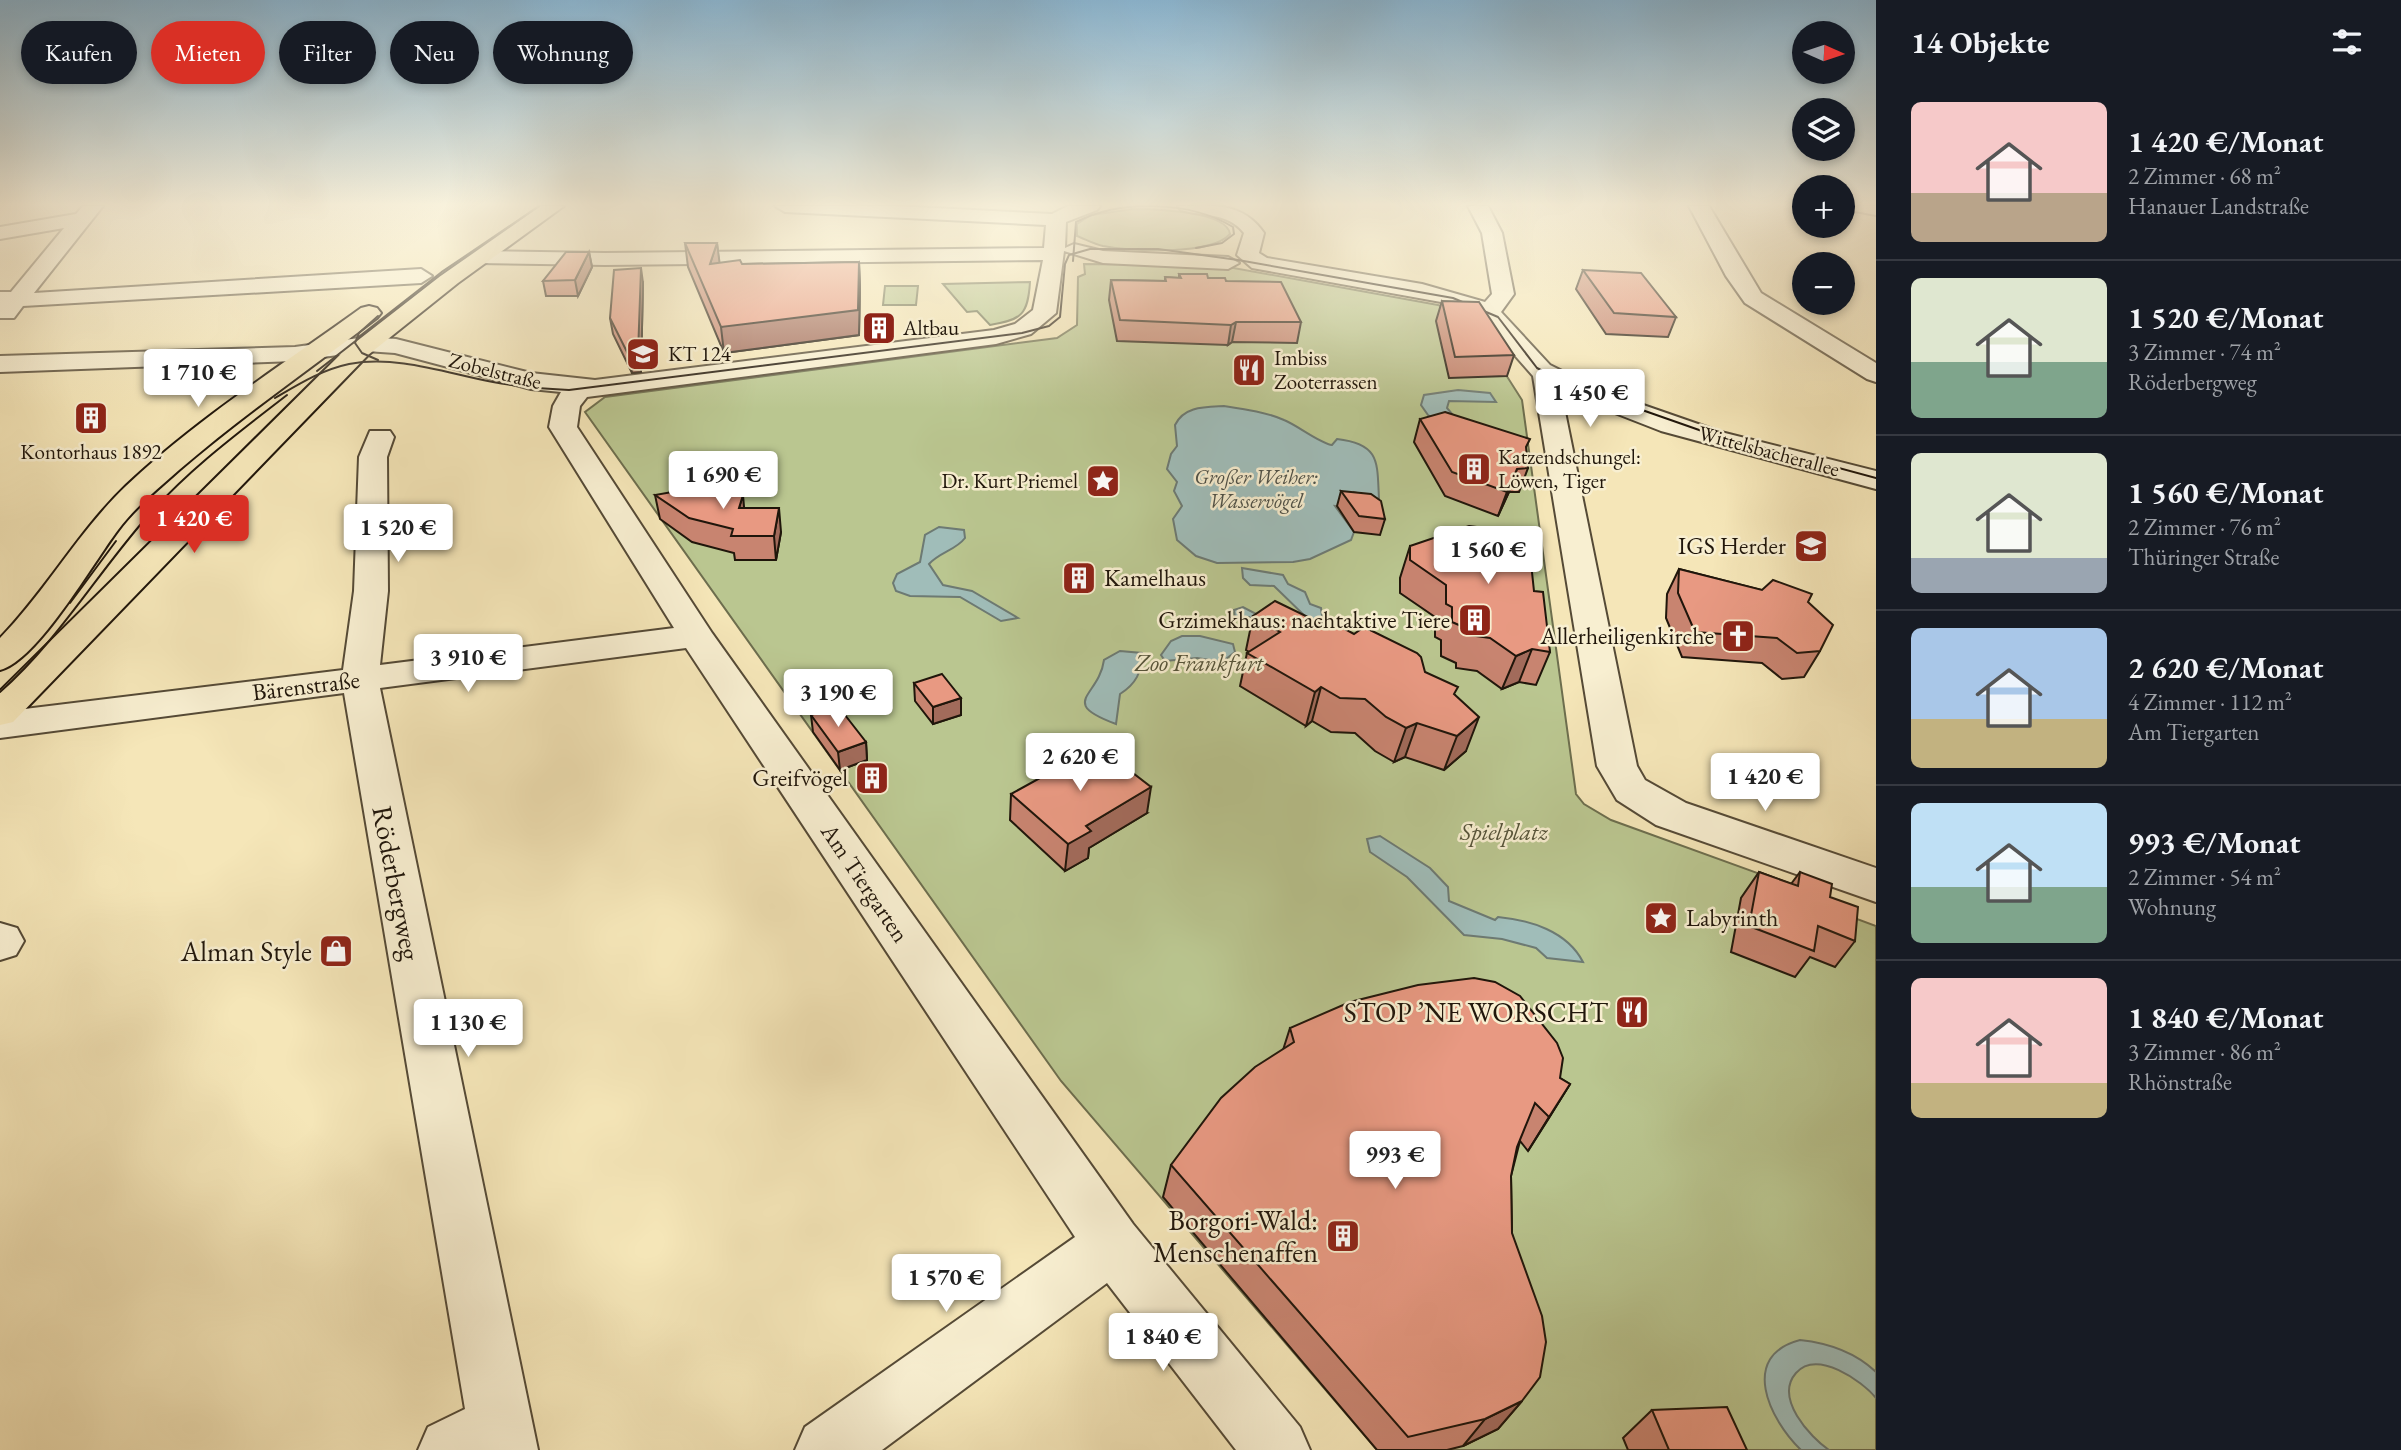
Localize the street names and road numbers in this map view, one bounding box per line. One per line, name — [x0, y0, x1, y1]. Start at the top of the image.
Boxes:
street label: Zobelstraße — [446, 346, 544, 395]
street label: Wittelsbacherallee — [1696, 419, 1843, 482]
street label: Bärenstraße — [250, 664, 361, 707]
street label: Röderbergweg — [364, 803, 430, 964]
street label: Am Tiergarten — [814, 816, 917, 948]

